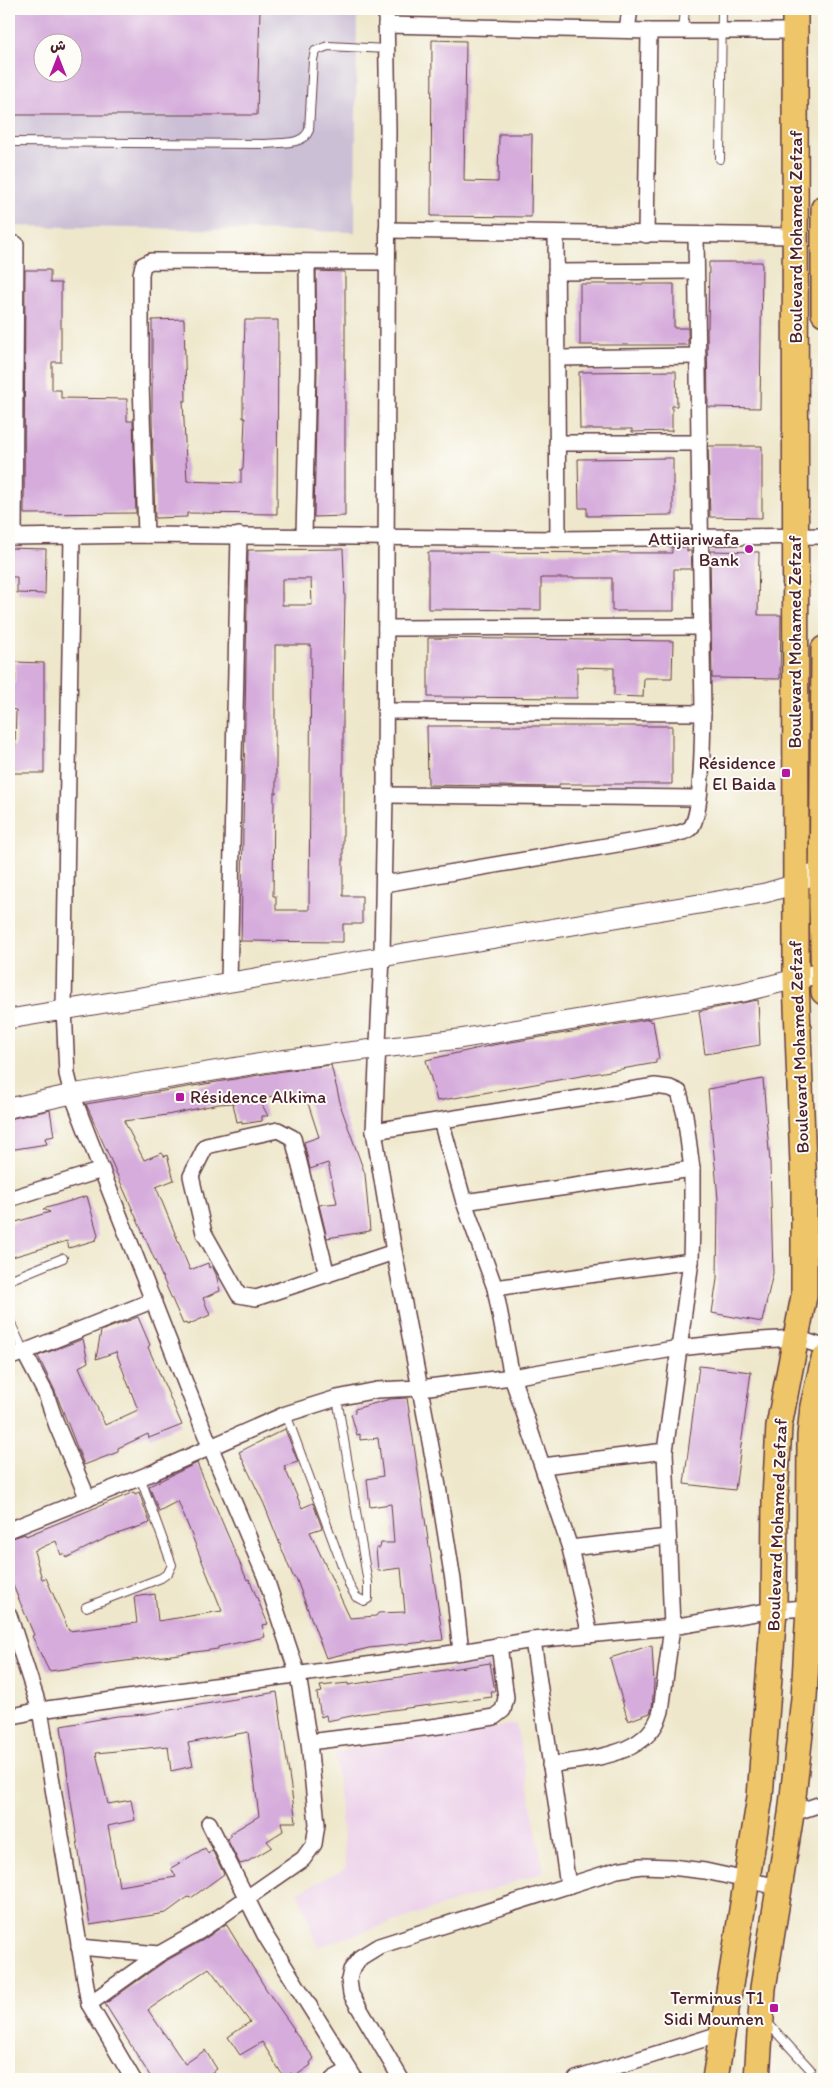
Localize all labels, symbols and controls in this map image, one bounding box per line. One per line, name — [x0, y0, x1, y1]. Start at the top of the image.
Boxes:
north arrow — [32, 32, 82, 82]
text: ش — [50, 37, 66, 54]
street label: Boulevard Mohamed Zefzaf — [785, 130, 807, 343]
place label: Attijariwafa Bank — [648, 528, 739, 571]
street label: Boulevard Mohamed Zefzaf — [784, 535, 806, 748]
marker: Attijariwafa Bank — [743, 543, 755, 555]
place label: Résidence El Baida — [699, 752, 777, 795]
marker: Résidence El Baida — [780, 767, 792, 779]
street label: Boulevard Mohamed Zefzaf — [784, 940, 814, 1154]
place label: Résidence Alkima — [190, 1086, 326, 1108]
marker: Résidence Alkima — [174, 1091, 186, 1103]
street label: Boulevard Mohamed Zefzaf — [762, 1418, 792, 1632]
place label: Terminus T1 Sidi Moumen — [664, 1987, 764, 2030]
marker: Terminus T1 Sidi Moumen — [768, 2002, 780, 2014]

